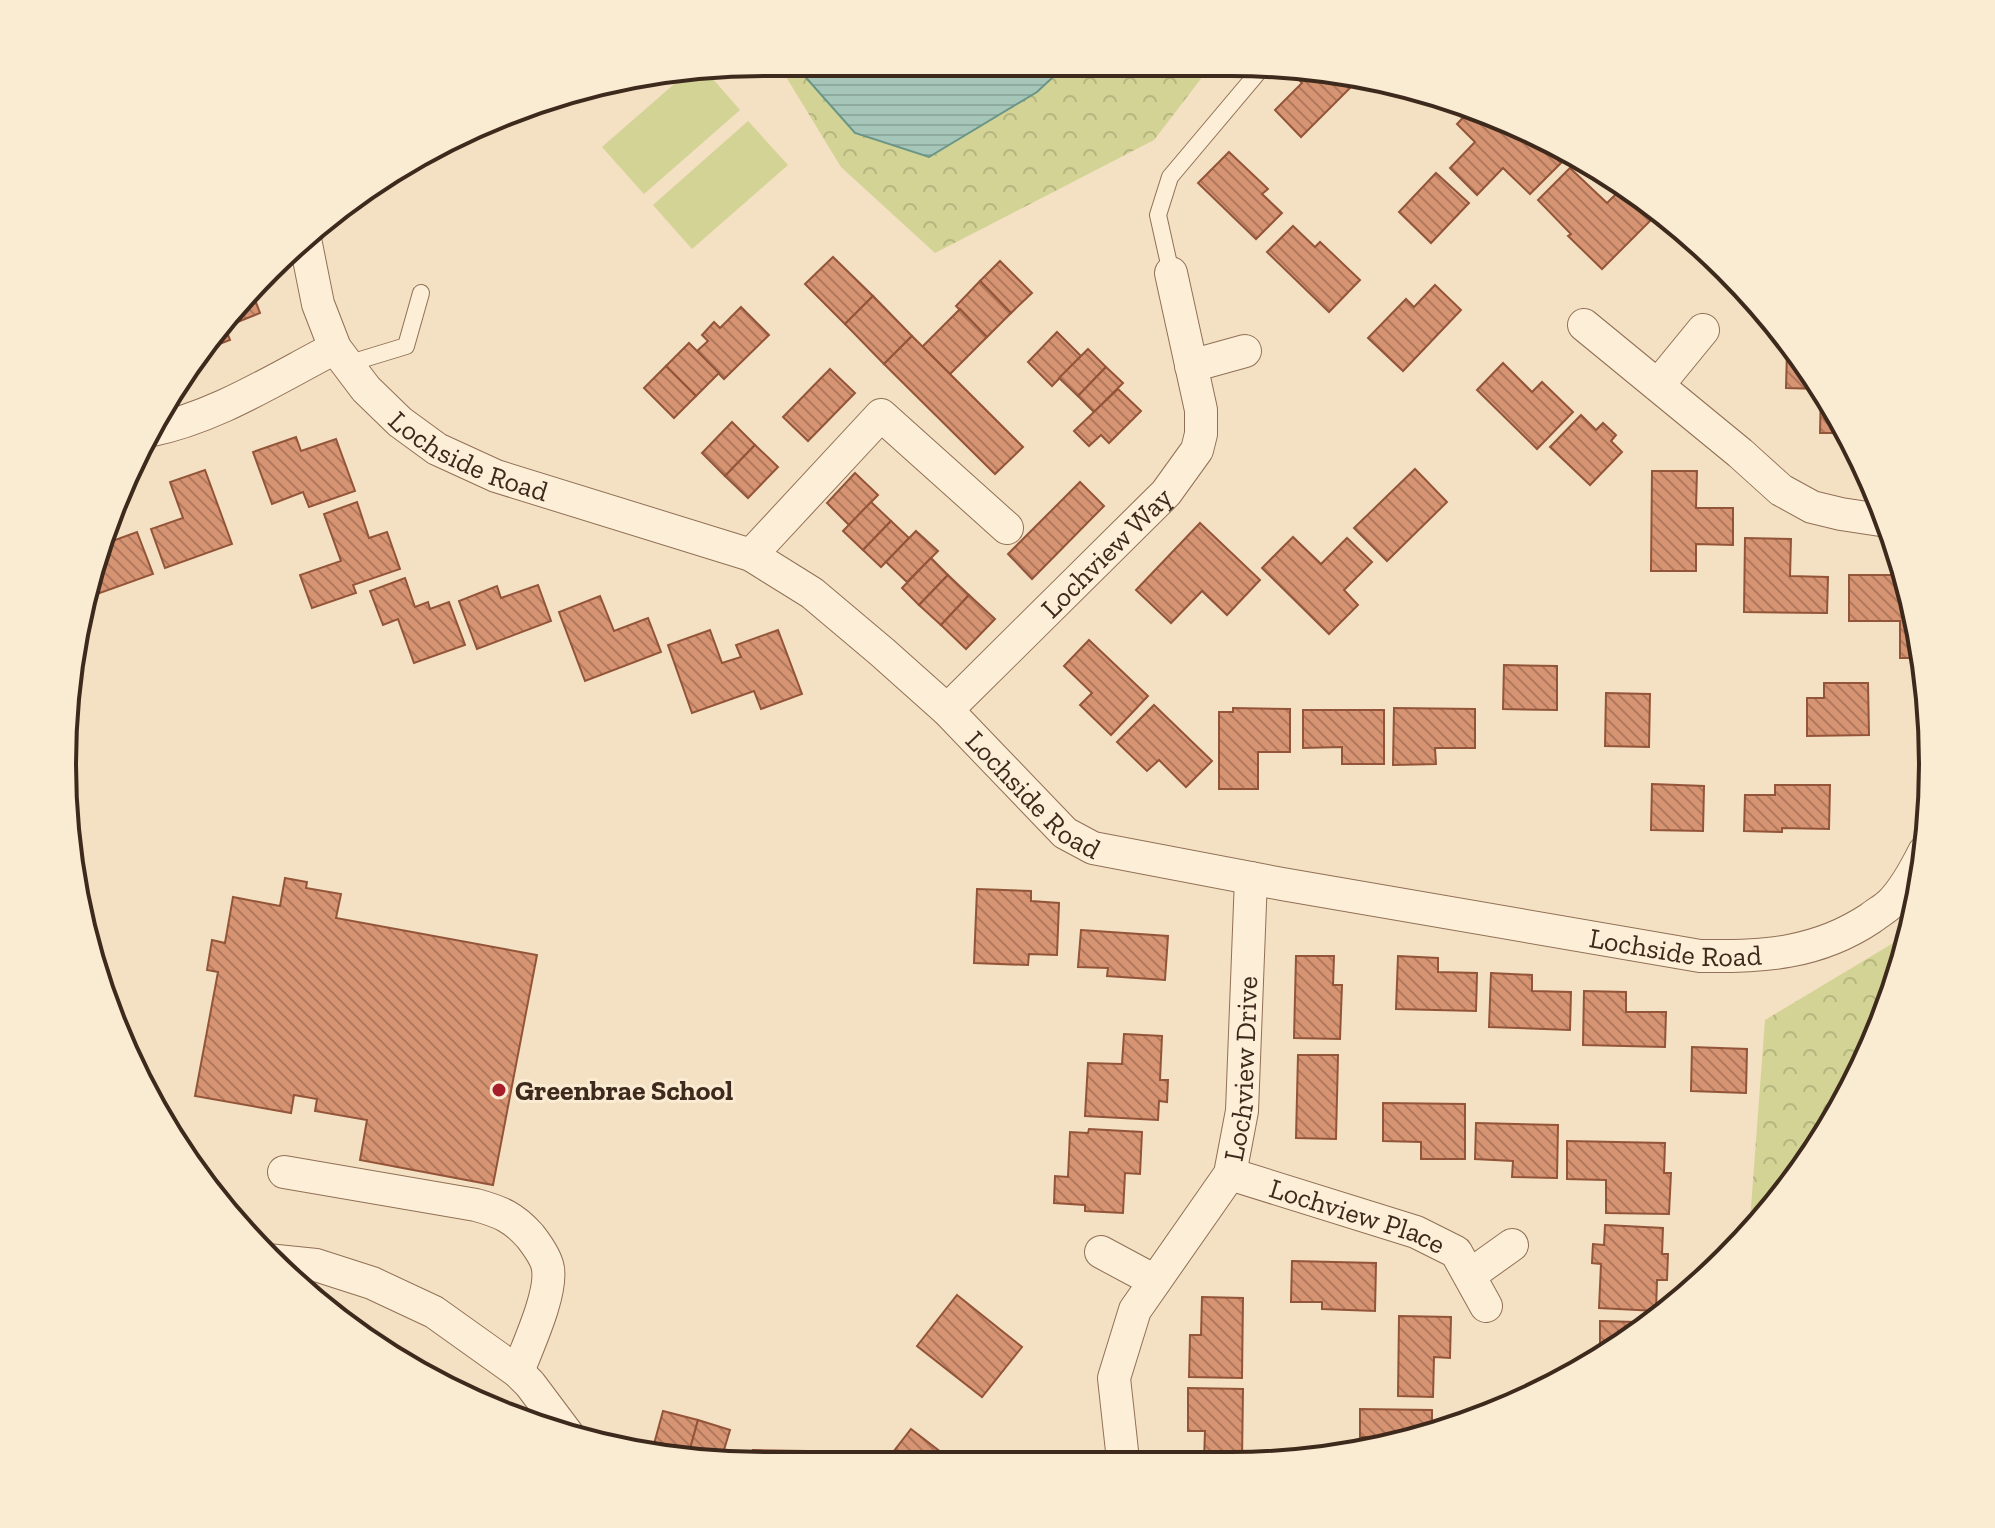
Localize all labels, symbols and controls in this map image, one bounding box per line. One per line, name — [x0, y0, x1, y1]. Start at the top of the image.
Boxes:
street label: Lochside Road — [382, 404, 552, 508]
street label: Lochview Way — [1034, 480, 1179, 625]
street label: Lochside Road — [959, 724, 1106, 866]
street label: Lochside Road — [1587, 921, 1763, 973]
street label: Lochview Drive — [1217, 975, 1264, 1164]
place label: Greenbrae School — [515, 1074, 733, 1107]
marker: Greenbrae School — [490, 1081, 508, 1099]
street label: Lochview Place — [1266, 1171, 1451, 1261]

